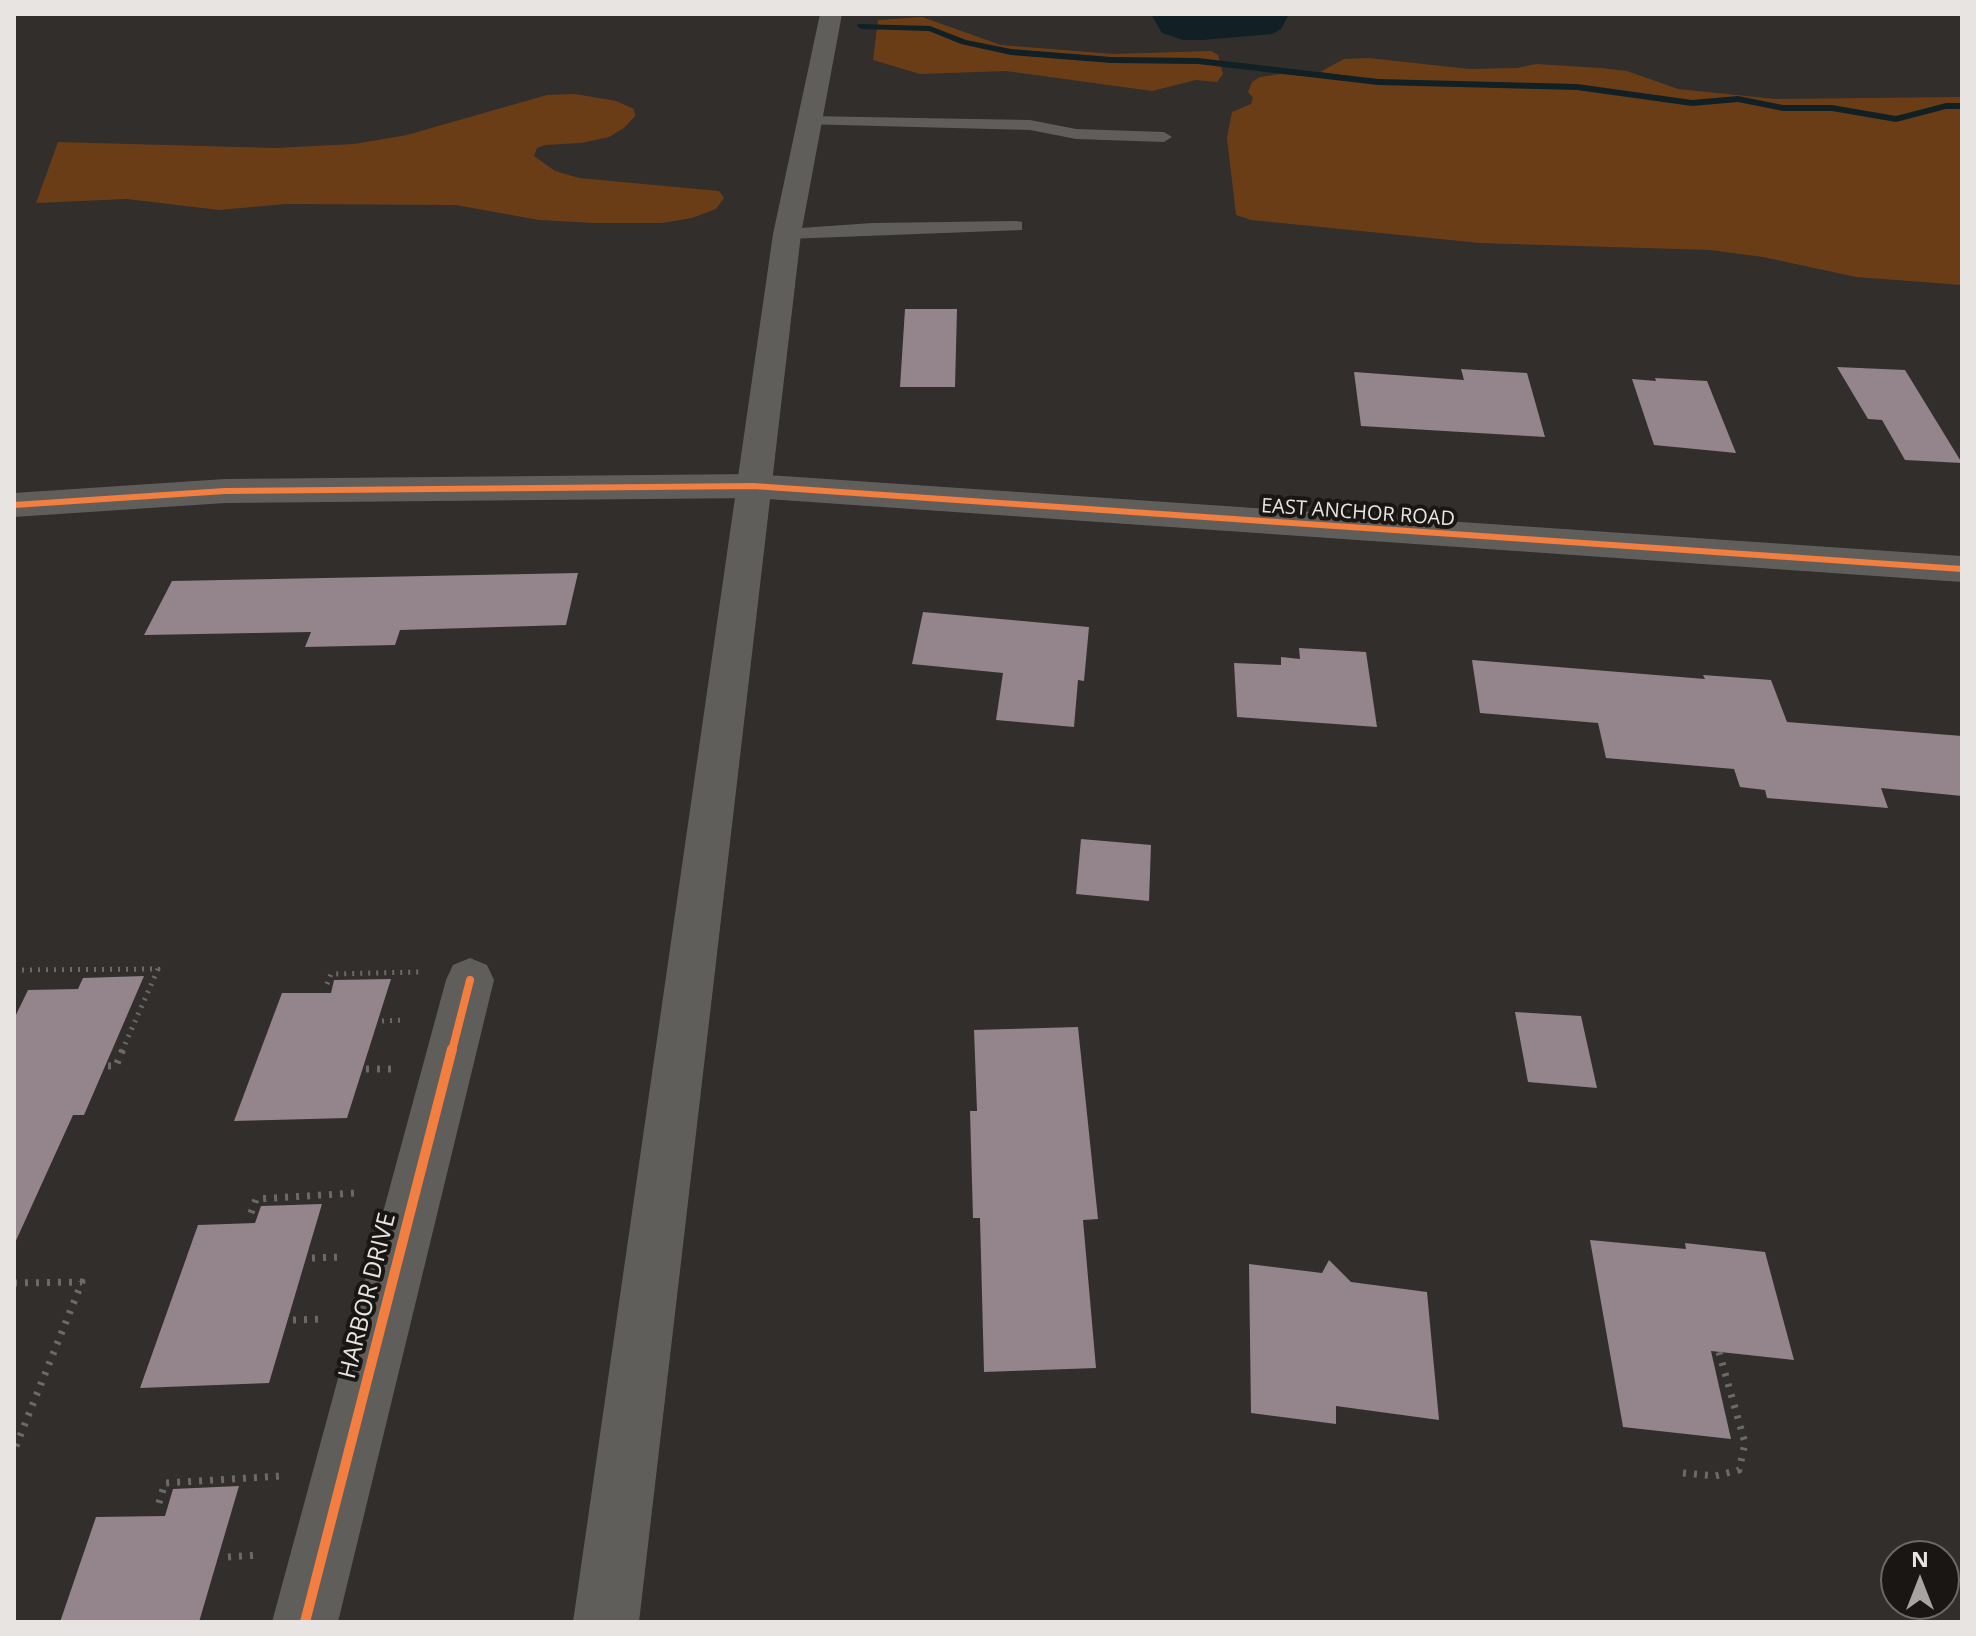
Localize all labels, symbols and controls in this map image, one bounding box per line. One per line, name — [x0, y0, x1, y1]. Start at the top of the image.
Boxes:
street label: EAST ANCHOR ROAD — [1260, 494, 1456, 532]
street label: HARBOR DRIVE — [334, 1210, 402, 1382]
north arrow — [1880, 1540, 1960, 1620]
text: N — [1911, 1543, 1929, 1573]

